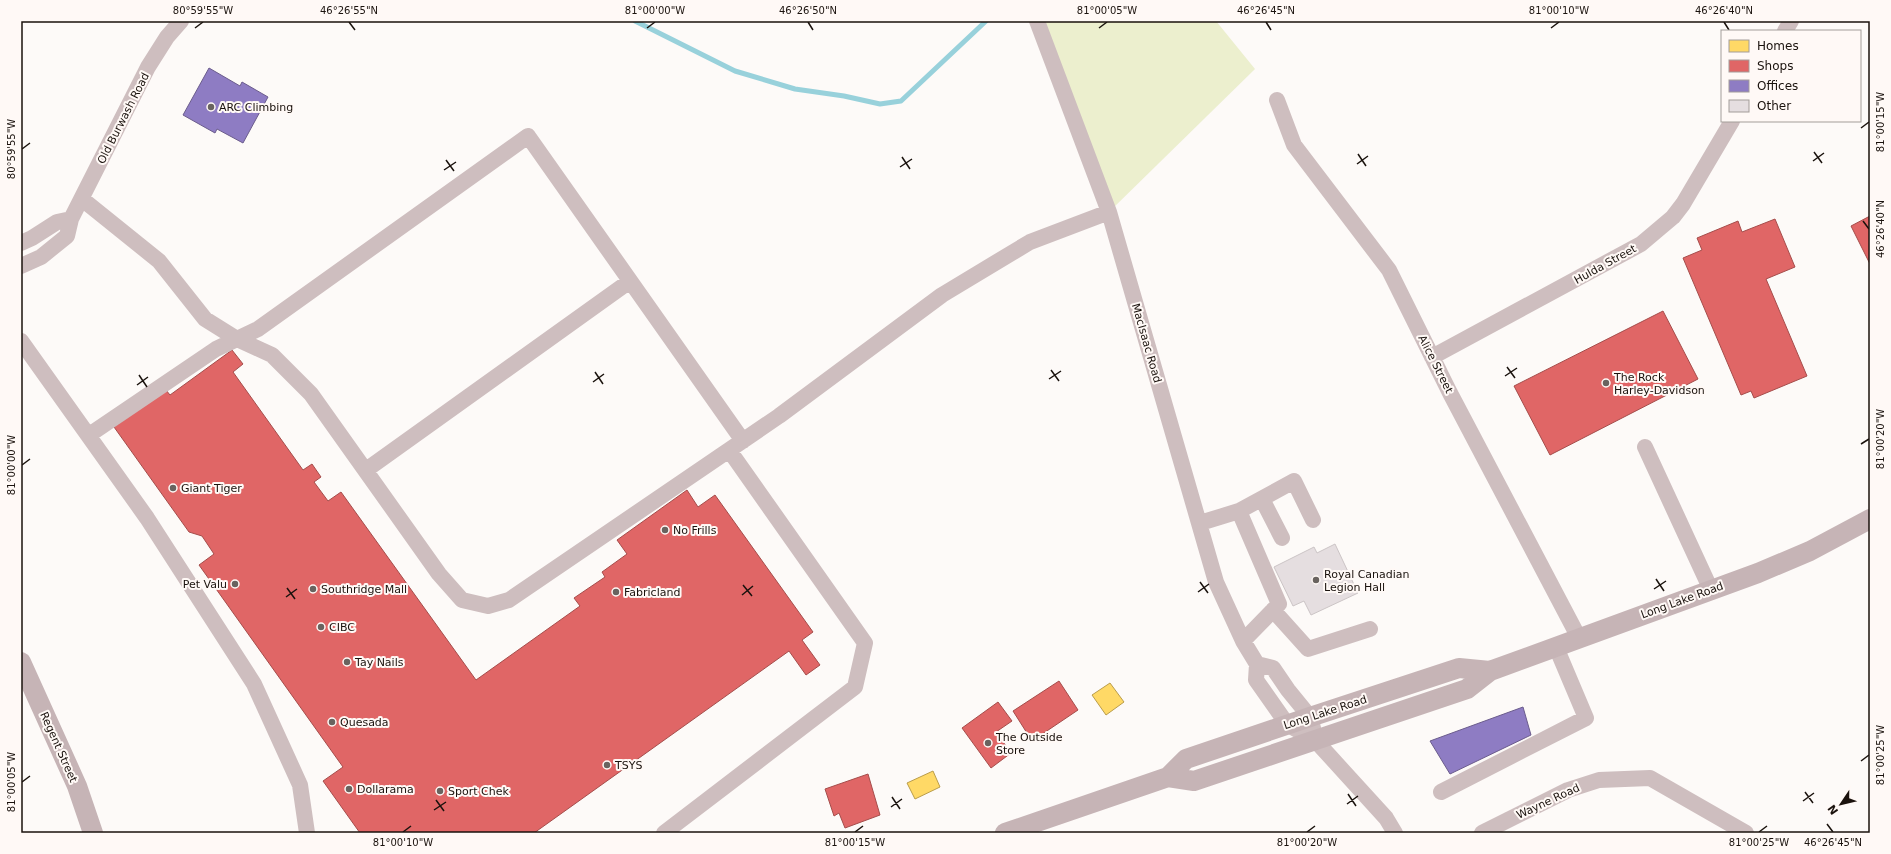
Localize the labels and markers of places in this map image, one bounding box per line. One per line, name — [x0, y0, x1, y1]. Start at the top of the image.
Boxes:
place label: ARC Climbing — [219, 101, 293, 114]
marker: ARC Climbing — [206, 102, 216, 112]
place label: The Rock Harley-Davidson — [1613, 371, 1705, 397]
marker: The Rock Harley-Davidson — [1601, 378, 1611, 388]
place label: Giant Tiger — [181, 482, 242, 495]
marker: Giant Tiger — [168, 483, 178, 493]
place label: No Frills — [673, 524, 717, 537]
marker: No Frills — [660, 525, 670, 535]
place label: Royal Canadian Legion Hall — [1324, 568, 1410, 594]
marker: Royal Canadian Legion Hall — [1311, 575, 1321, 585]
place label: Pet Valu — [183, 578, 227, 591]
marker: Pet Valu — [230, 579, 240, 589]
place label: Southridge Mall — [321, 583, 407, 596]
marker: Southridge Mall — [308, 584, 318, 594]
place label: Fabricland — [624, 586, 680, 599]
marker: Fabricland — [611, 587, 621, 597]
place label: CIBC — [329, 621, 355, 634]
marker: CIBC — [316, 622, 326, 632]
place label: Tay Nails — [354, 656, 404, 669]
marker: Tay Nails — [342, 657, 352, 667]
place label: Quesada — [340, 716, 389, 729]
marker: Quesada — [327, 717, 337, 727]
place label: The Outside Store — [995, 731, 1063, 757]
marker: The Outside Store — [983, 738, 993, 748]
place label: TSYS — [614, 759, 642, 772]
marker: TSYS — [602, 760, 612, 770]
place label: Dollarama — [357, 783, 414, 796]
marker: Dollarama — [344, 784, 354, 794]
place label: Sport Chek — [448, 785, 509, 798]
marker: Sport Chek — [435, 786, 445, 796]

